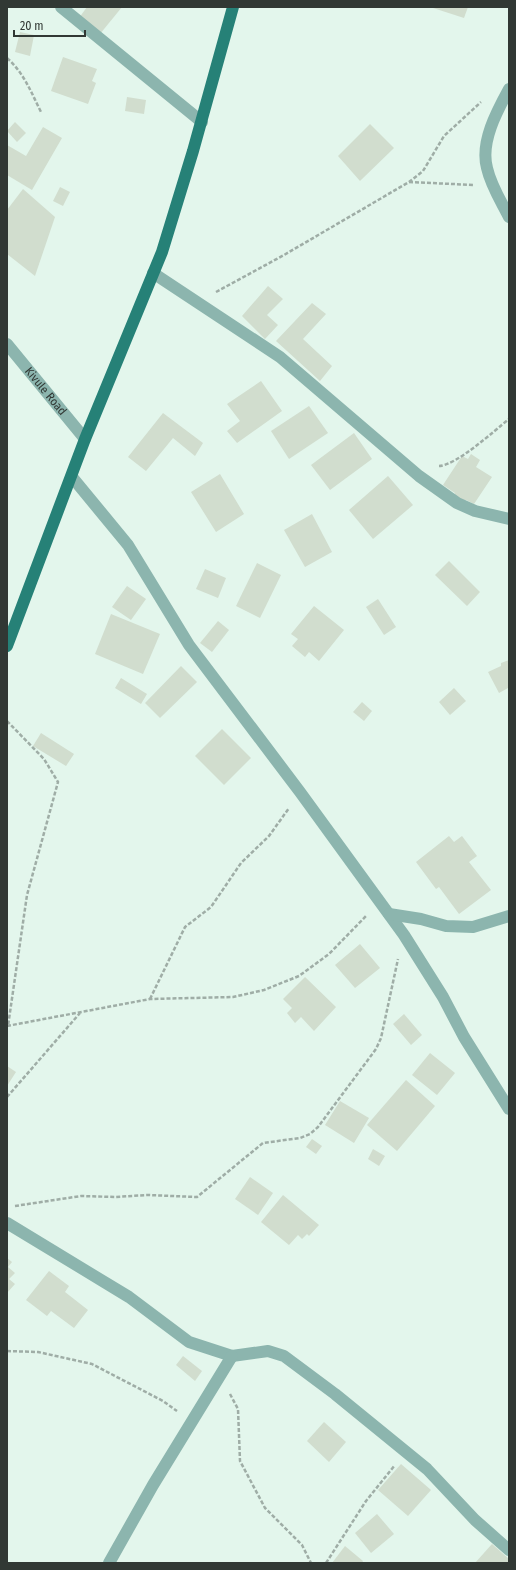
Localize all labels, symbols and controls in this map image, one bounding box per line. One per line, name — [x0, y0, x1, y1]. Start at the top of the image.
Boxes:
scale bar — [14, 12, 85, 38]
text: 20 m — [20, 19, 44, 33]
street label: Kivule Road — [22, 364, 69, 418]

